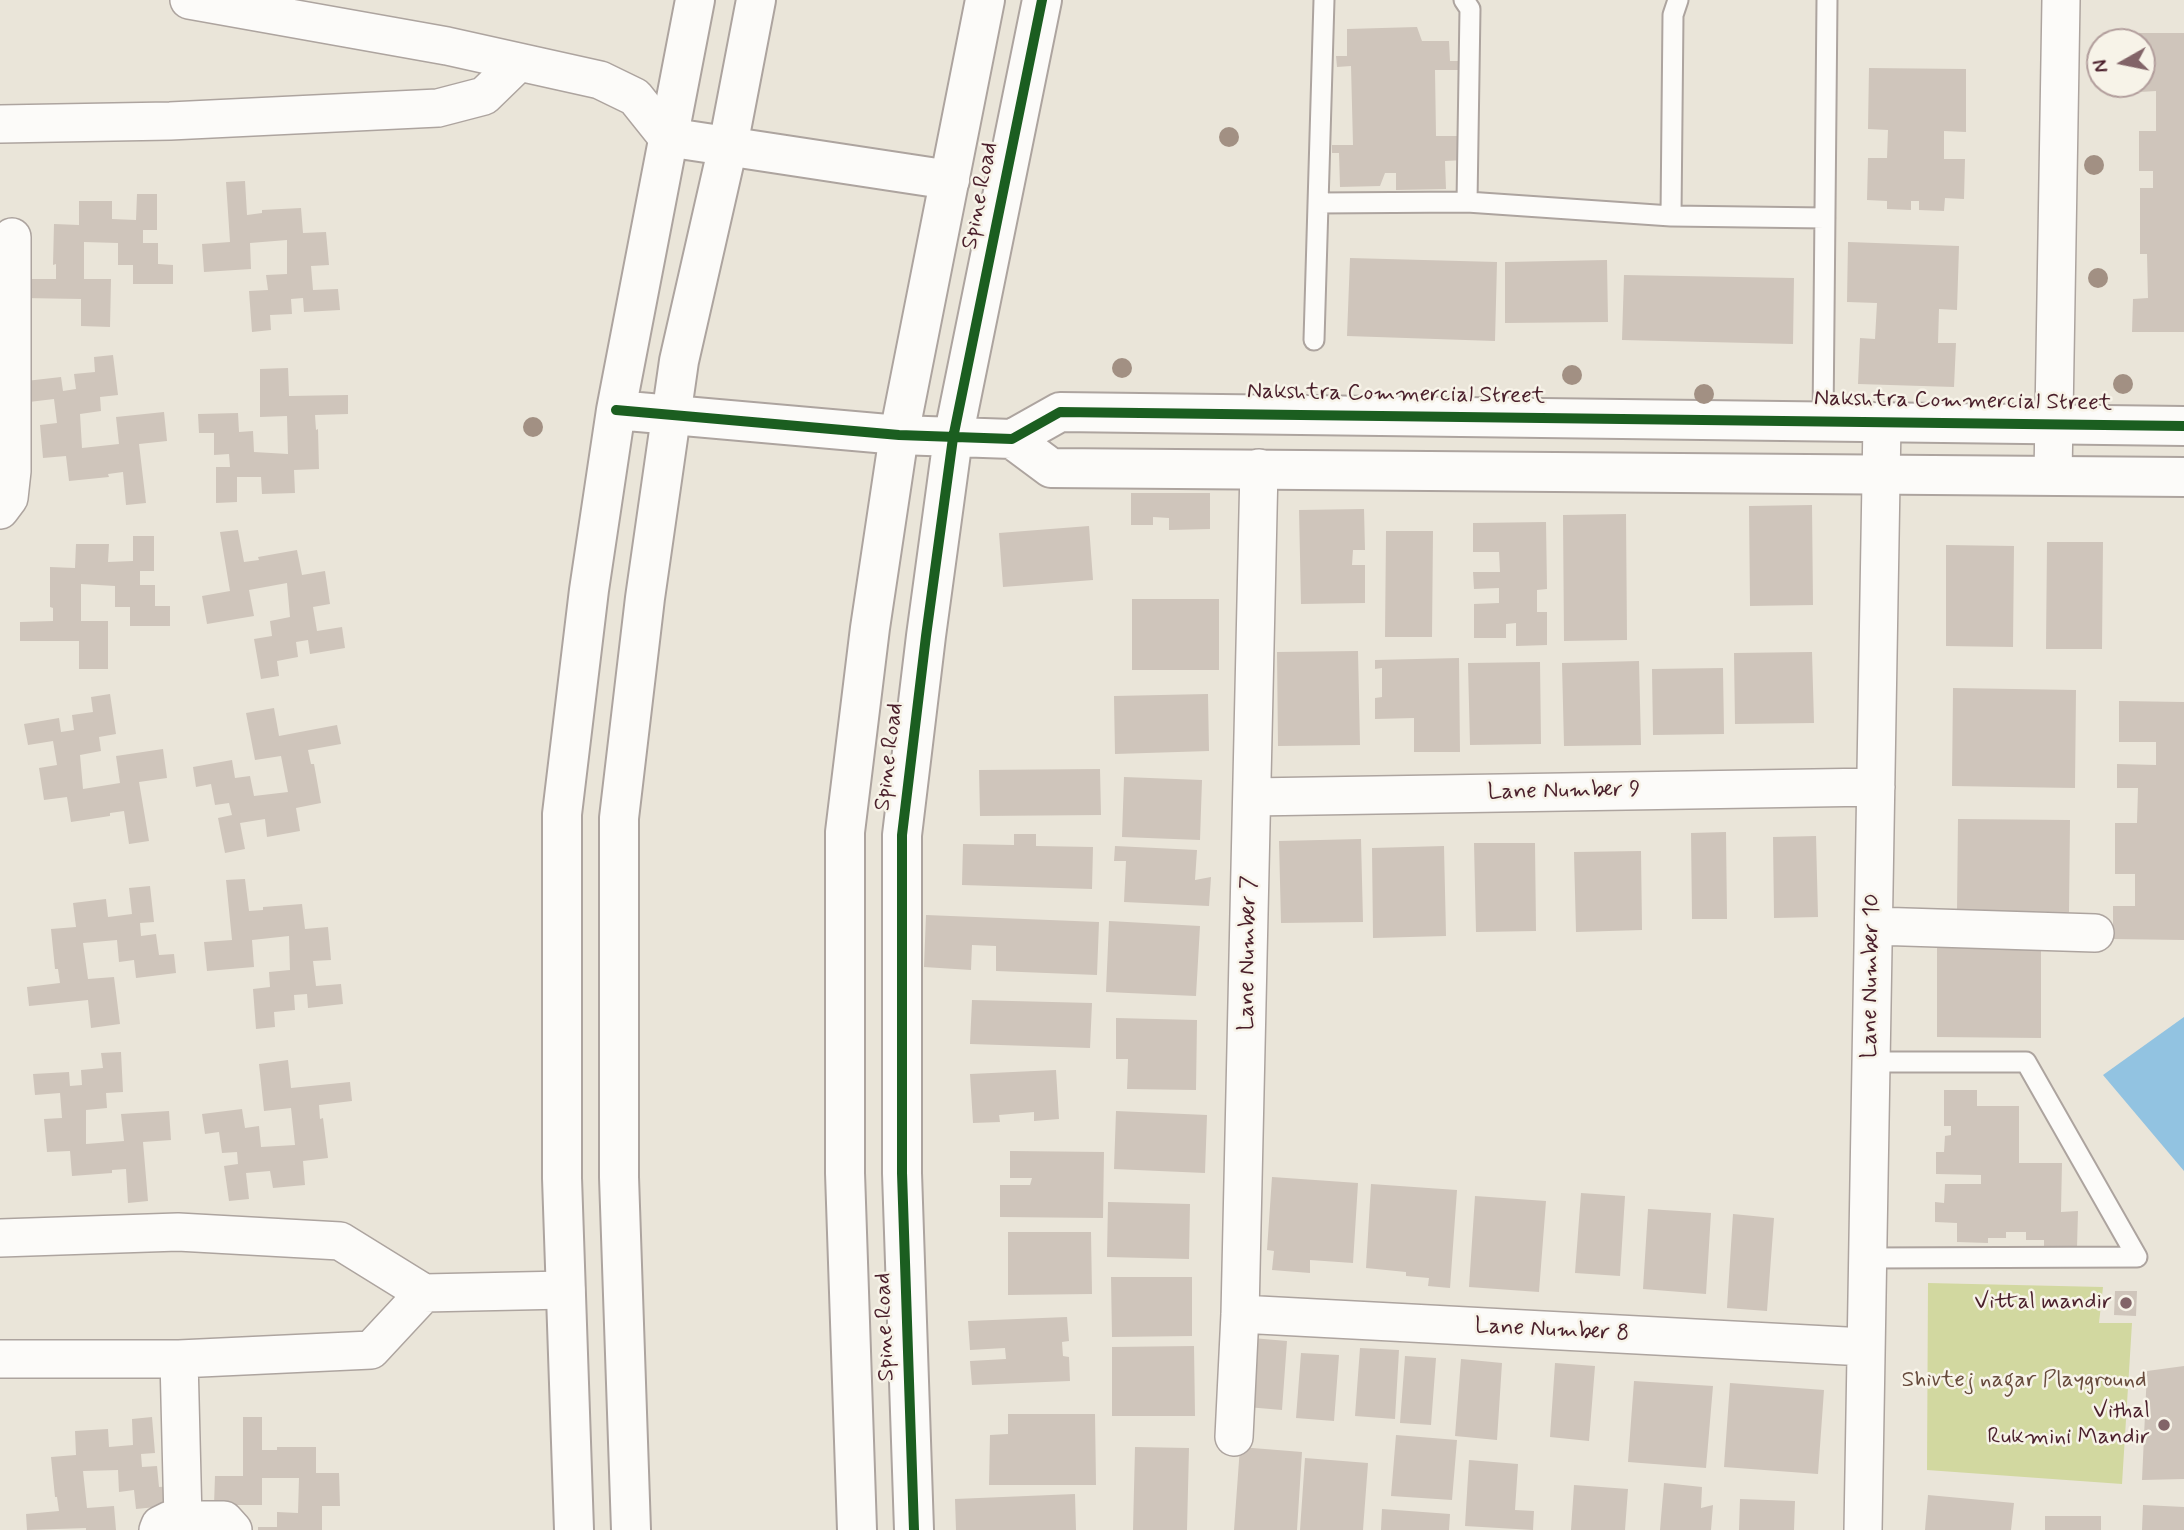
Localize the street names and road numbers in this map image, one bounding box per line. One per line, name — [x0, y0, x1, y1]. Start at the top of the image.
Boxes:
street label: Spine Road — [957, 140, 1005, 252]
street label: Nakshtra Commercial Street — [1247, 379, 1545, 411]
street label: Nakshtra Commercial Street — [1814, 386, 2112, 418]
street label: Spine Road — [870, 701, 910, 813]
street label: Lane Number 9 — [1487, 777, 1641, 807]
street label: Lane Number 7 — [1234, 875, 1264, 1031]
street label: Lane Number 10 — [1857, 893, 1887, 1059]
street label: Spine Road — [870, 1272, 902, 1382]
street label: Lane Number 8 — [1474, 1313, 1630, 1349]

